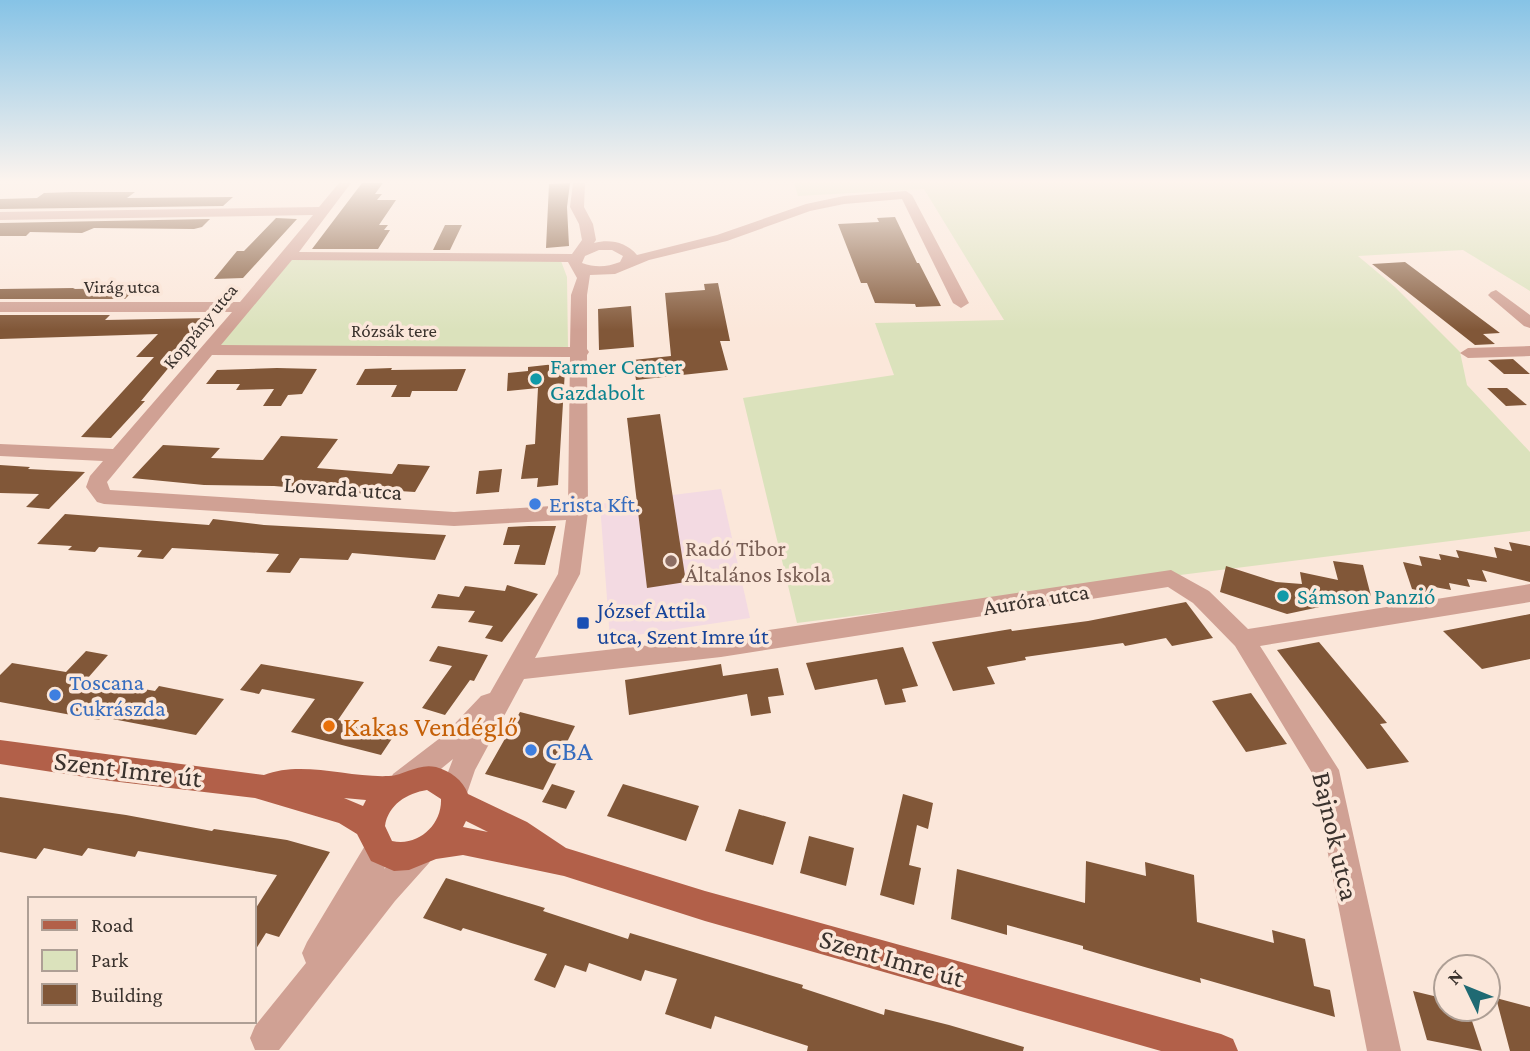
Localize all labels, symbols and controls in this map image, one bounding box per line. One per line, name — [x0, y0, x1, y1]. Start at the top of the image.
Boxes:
street label: Virág utca — [84, 276, 160, 297]
street label: Koppány utca — [158, 279, 242, 373]
street label: Rózsák tere — [351, 320, 437, 341]
place label: Farmer Center Gazdabolt — [550, 353, 682, 405]
marker: Farmer Center Gazdabolt — [528, 371, 544, 387]
street label: Lovarda utca — [283, 471, 403, 505]
place label: Erista Kft. — [549, 491, 640, 517]
marker: Erista Kft. — [527, 496, 543, 512]
place label: Radó Tibor Általános Iskola — [685, 535, 831, 587]
marker: Radó Tibor Általános Iskola — [663, 553, 679, 569]
street label: Auróra utca — [981, 578, 1091, 620]
place label: Sámson Panzió — [1297, 583, 1435, 609]
marker: Sámson Panzió — [1275, 588, 1291, 604]
place label: József Attila utca, Szent Imre út — [595, 597, 769, 649]
marker: József Attila utca, Szent Imre út — [575, 615, 591, 631]
place label: Toscana Cukrászda — [69, 669, 166, 721]
marker: Toscana Cukrászda — [47, 687, 63, 703]
place label: Kakas Vendéglő — [343, 711, 518, 742]
marker: Kakas Vendéglő — [321, 718, 337, 734]
place label: CBA — [545, 735, 593, 766]
marker: CBA — [523, 742, 539, 758]
street label: Szent Imre út — [52, 745, 204, 794]
street label: Bajnok utca — [1306, 769, 1366, 903]
legend — [28, 897, 256, 1023]
text: Road — [91, 913, 134, 937]
street label: Szent Imre út — [816, 923, 969, 994]
text: Park — [91, 948, 128, 972]
north arrow — [1432, 953, 1502, 1023]
text: N — [1443, 965, 1467, 989]
text: Building — [91, 983, 163, 1007]

